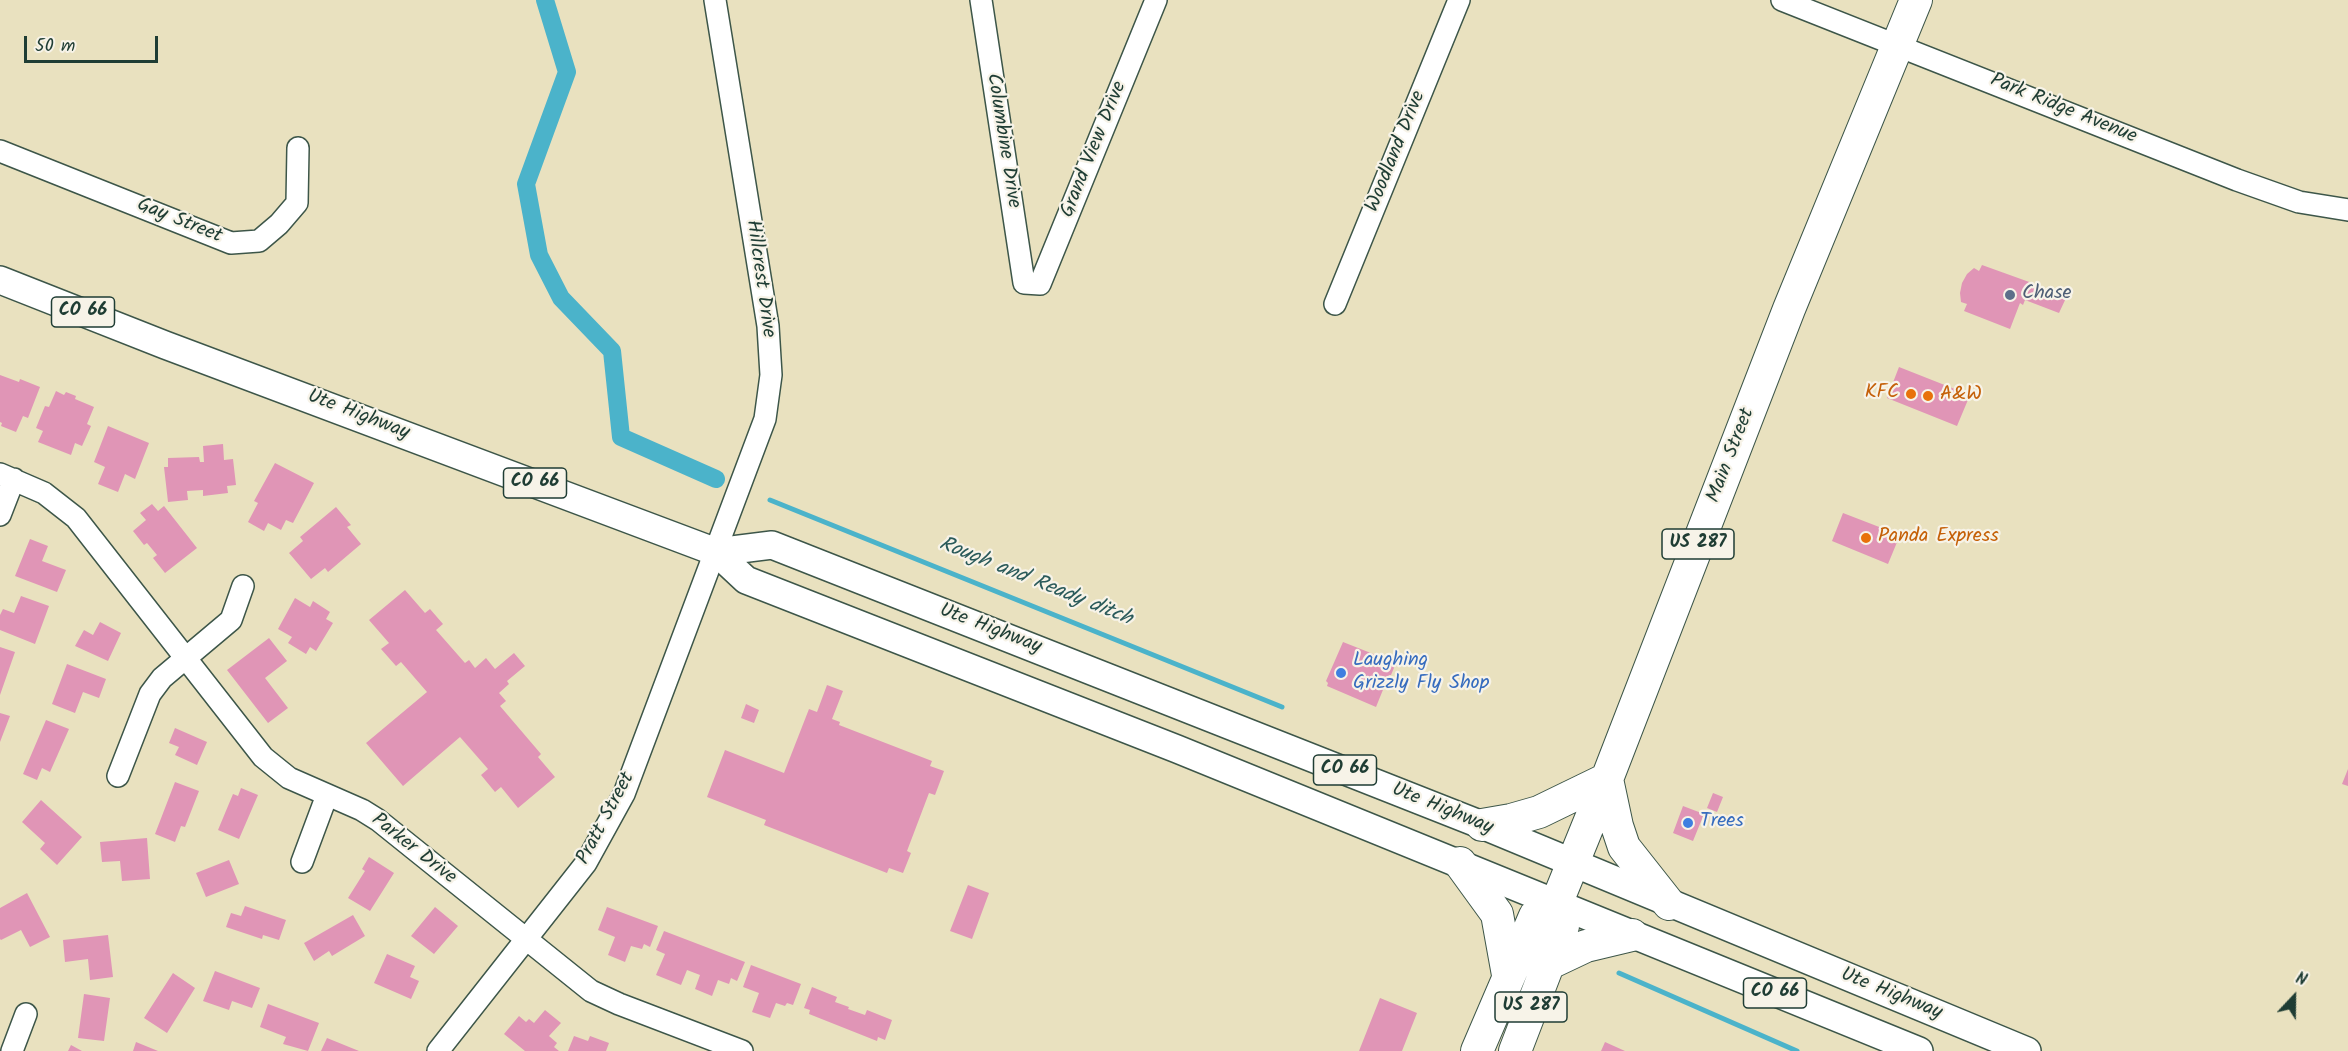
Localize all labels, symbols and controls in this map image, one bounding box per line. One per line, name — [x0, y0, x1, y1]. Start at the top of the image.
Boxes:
scale bar — [27, 24, 160, 62]
text: 50 m — [35, 32, 75, 61]
street label: Park Ridge Avenue — [1986, 70, 2140, 150]
street label: Columbine Drive — [979, 72, 1025, 210]
street label: Grand View Drive — [1057, 79, 1133, 221]
street label: Woodland Drive — [1362, 88, 1432, 216]
street label: Gay Street — [133, 194, 225, 250]
street label: Hillcrest Drive — [739, 219, 779, 339]
place label: Chase — [2022, 283, 2072, 307]
marker: Chase — [2003, 288, 2017, 302]
road number: CO 66 — [52, 297, 115, 327]
place label: KFC — [1865, 382, 1899, 406]
place label: A&W — [1940, 384, 1982, 408]
street label: Ute Highway — [304, 386, 412, 446]
marker: KFC — [1904, 387, 1918, 401]
marker: A&W — [1921, 389, 1935, 403]
street label: Main Street — [1703, 405, 1761, 507]
road number: CO 66 — [504, 468, 566, 498]
place label: Panda Express — [1878, 526, 1999, 550]
road number: US 287 — [1662, 529, 1734, 559]
marker: Panda Express — [1859, 531, 1873, 545]
water label: Rough and Ready ditch — [935, 533, 1135, 633]
street label: Ute Highway — [936, 600, 1044, 660]
place label: Laughing Grizzly Fly Shop — [1353, 650, 1489, 697]
marker: Laughing Grizzly Fly Shop — [1334, 666, 1348, 680]
road number: CO 66 — [1314, 755, 1376, 785]
street label: Pratt Street — [573, 769, 641, 869]
street label: Ute Highway — [1388, 779, 1496, 841]
street label: Parker Drive — [366, 809, 460, 891]
place label: Trees — [1700, 811, 1744, 835]
marker: Trees — [1681, 816, 1695, 830]
street label: Ute Highway — [1837, 964, 1945, 1026]
text: N — [2292, 966, 2310, 993]
north arrow — [2264, 967, 2324, 1027]
road number: CO 66 — [1744, 978, 1806, 1008]
road number: US 287 — [1495, 992, 1567, 1022]

